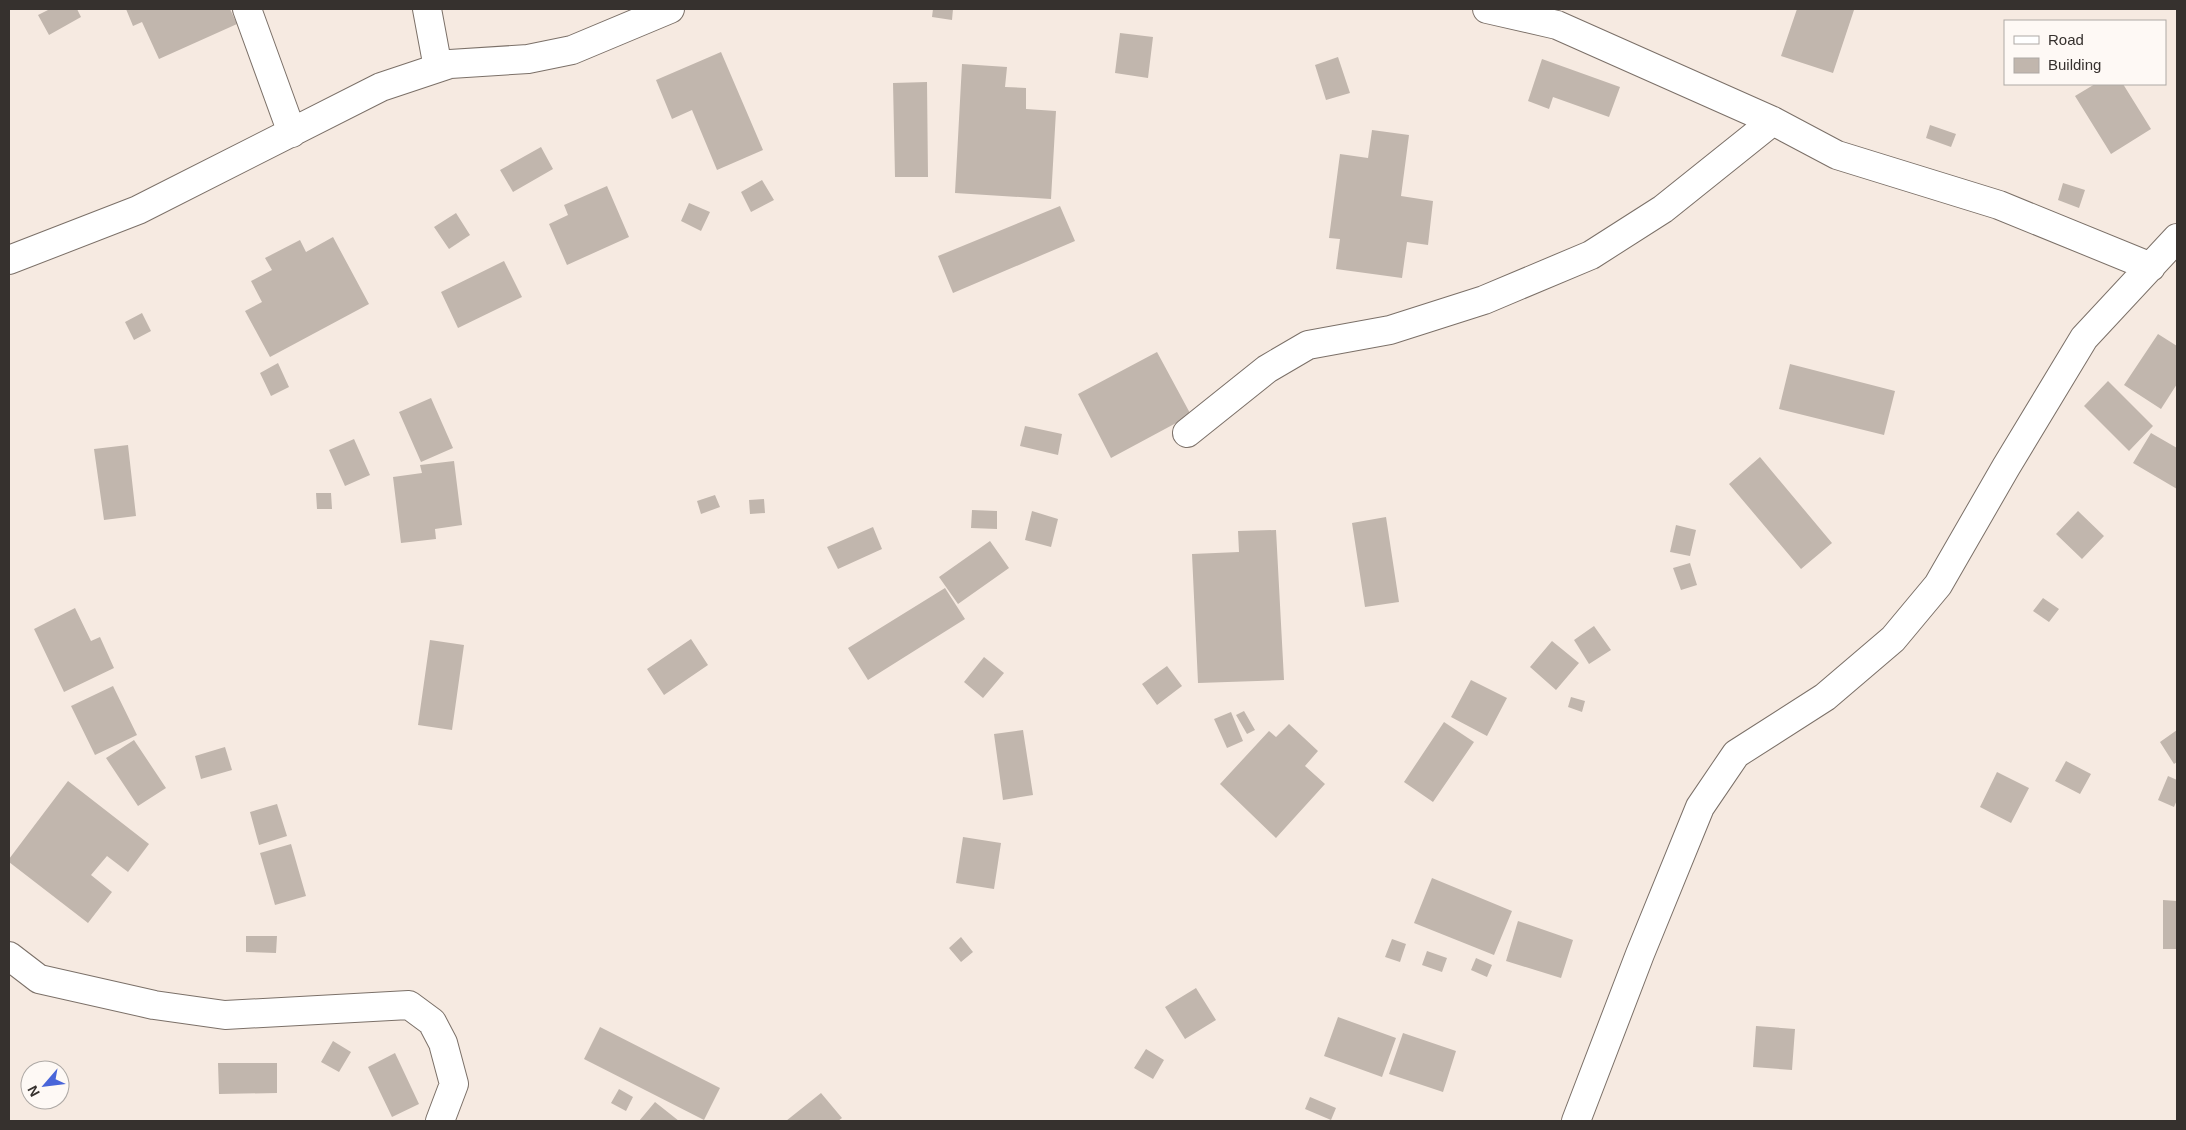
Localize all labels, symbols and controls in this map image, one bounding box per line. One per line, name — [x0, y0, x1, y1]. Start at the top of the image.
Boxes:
legend — [2004, 20, 2166, 85]
text: Road — [2048, 31, 2084, 48]
text: Building — [2048, 56, 2101, 73]
north arrow — [20, 1060, 70, 1110]
text: N — [24, 1083, 43, 1099]

